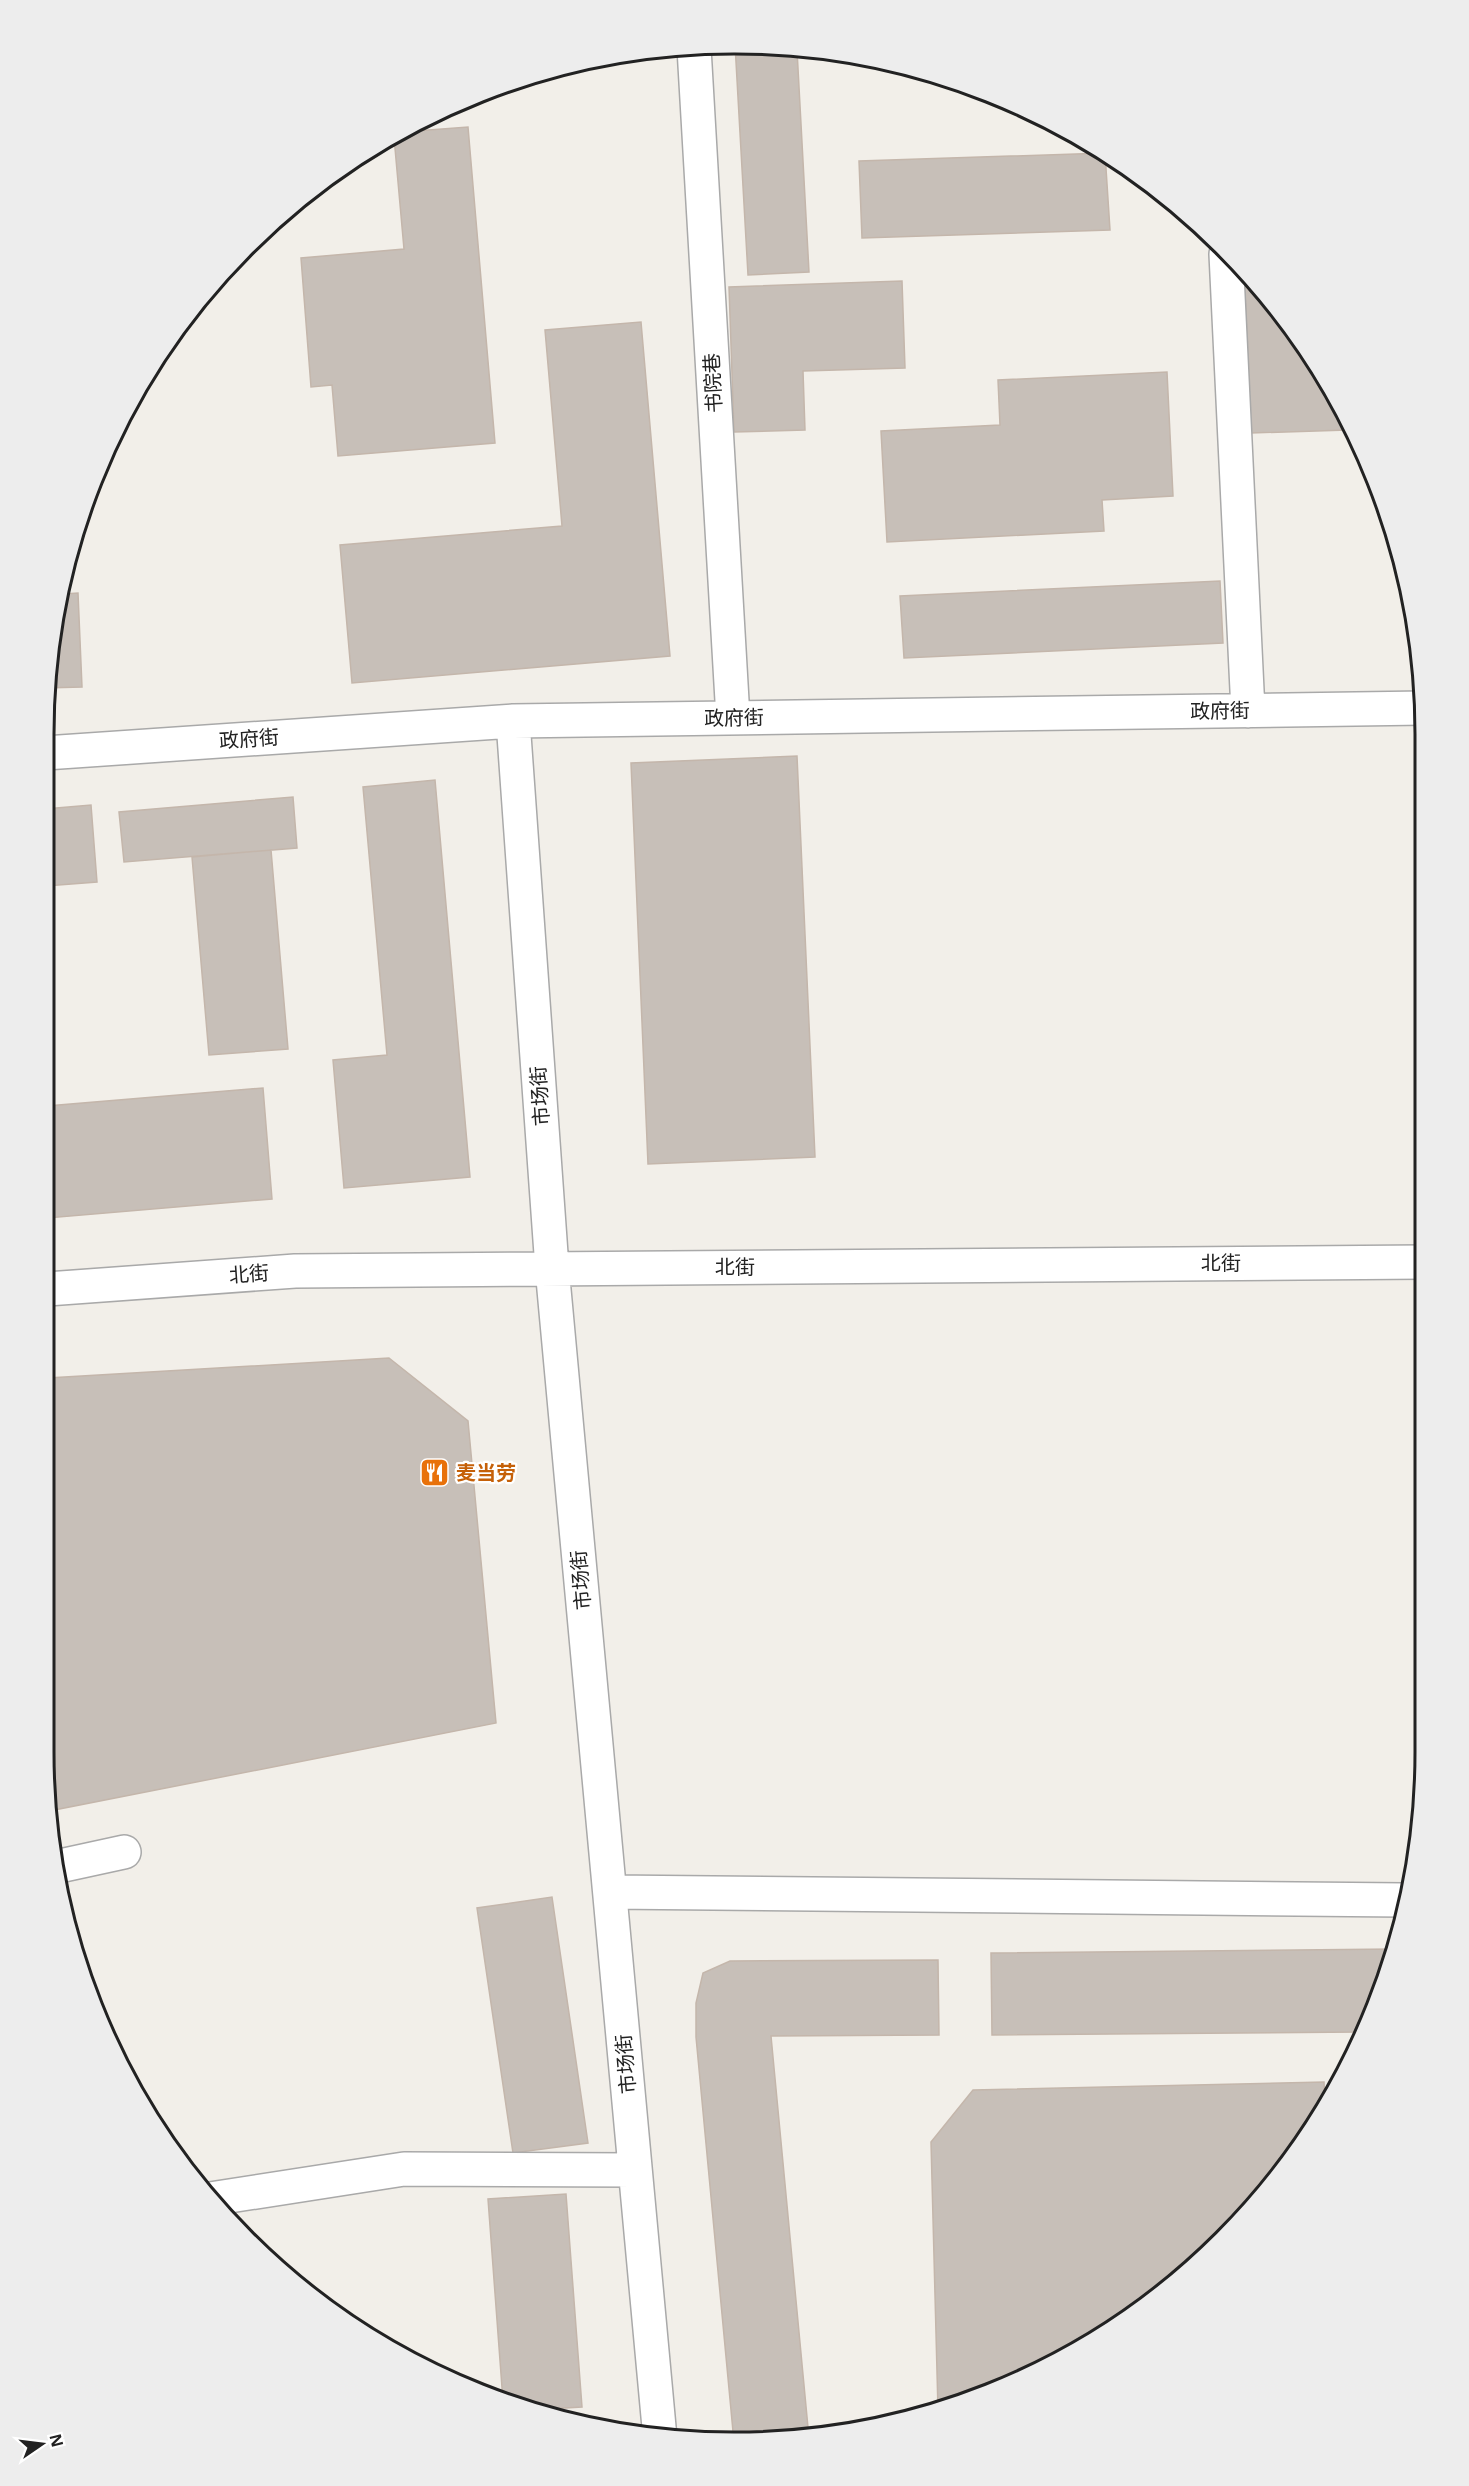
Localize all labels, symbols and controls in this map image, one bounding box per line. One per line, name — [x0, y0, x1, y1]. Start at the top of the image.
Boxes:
street label: 书院巷 — [697, 352, 728, 414]
street label: 政府街 — [1190, 696, 1250, 725]
street label: 政府街 — [704, 703, 764, 732]
street label: 政府街 — [218, 723, 280, 754]
street label: 市场街 — [524, 1065, 555, 1127]
street label: 北街 — [1201, 1249, 1241, 1276]
street label: 北街 — [715, 1253, 755, 1280]
street label: 北街 — [228, 1259, 270, 1288]
restaurant icon: 麦当劳 — [419, 1457, 451, 1489]
place label: 麦当劳 — [456, 1459, 516, 1486]
street label: 市场街 — [564, 1549, 597, 1611]
street label: 市场街 — [609, 2033, 642, 2095]
north arrow — [12, 2414, 72, 2474]
text: N — [44, 2431, 69, 2449]

